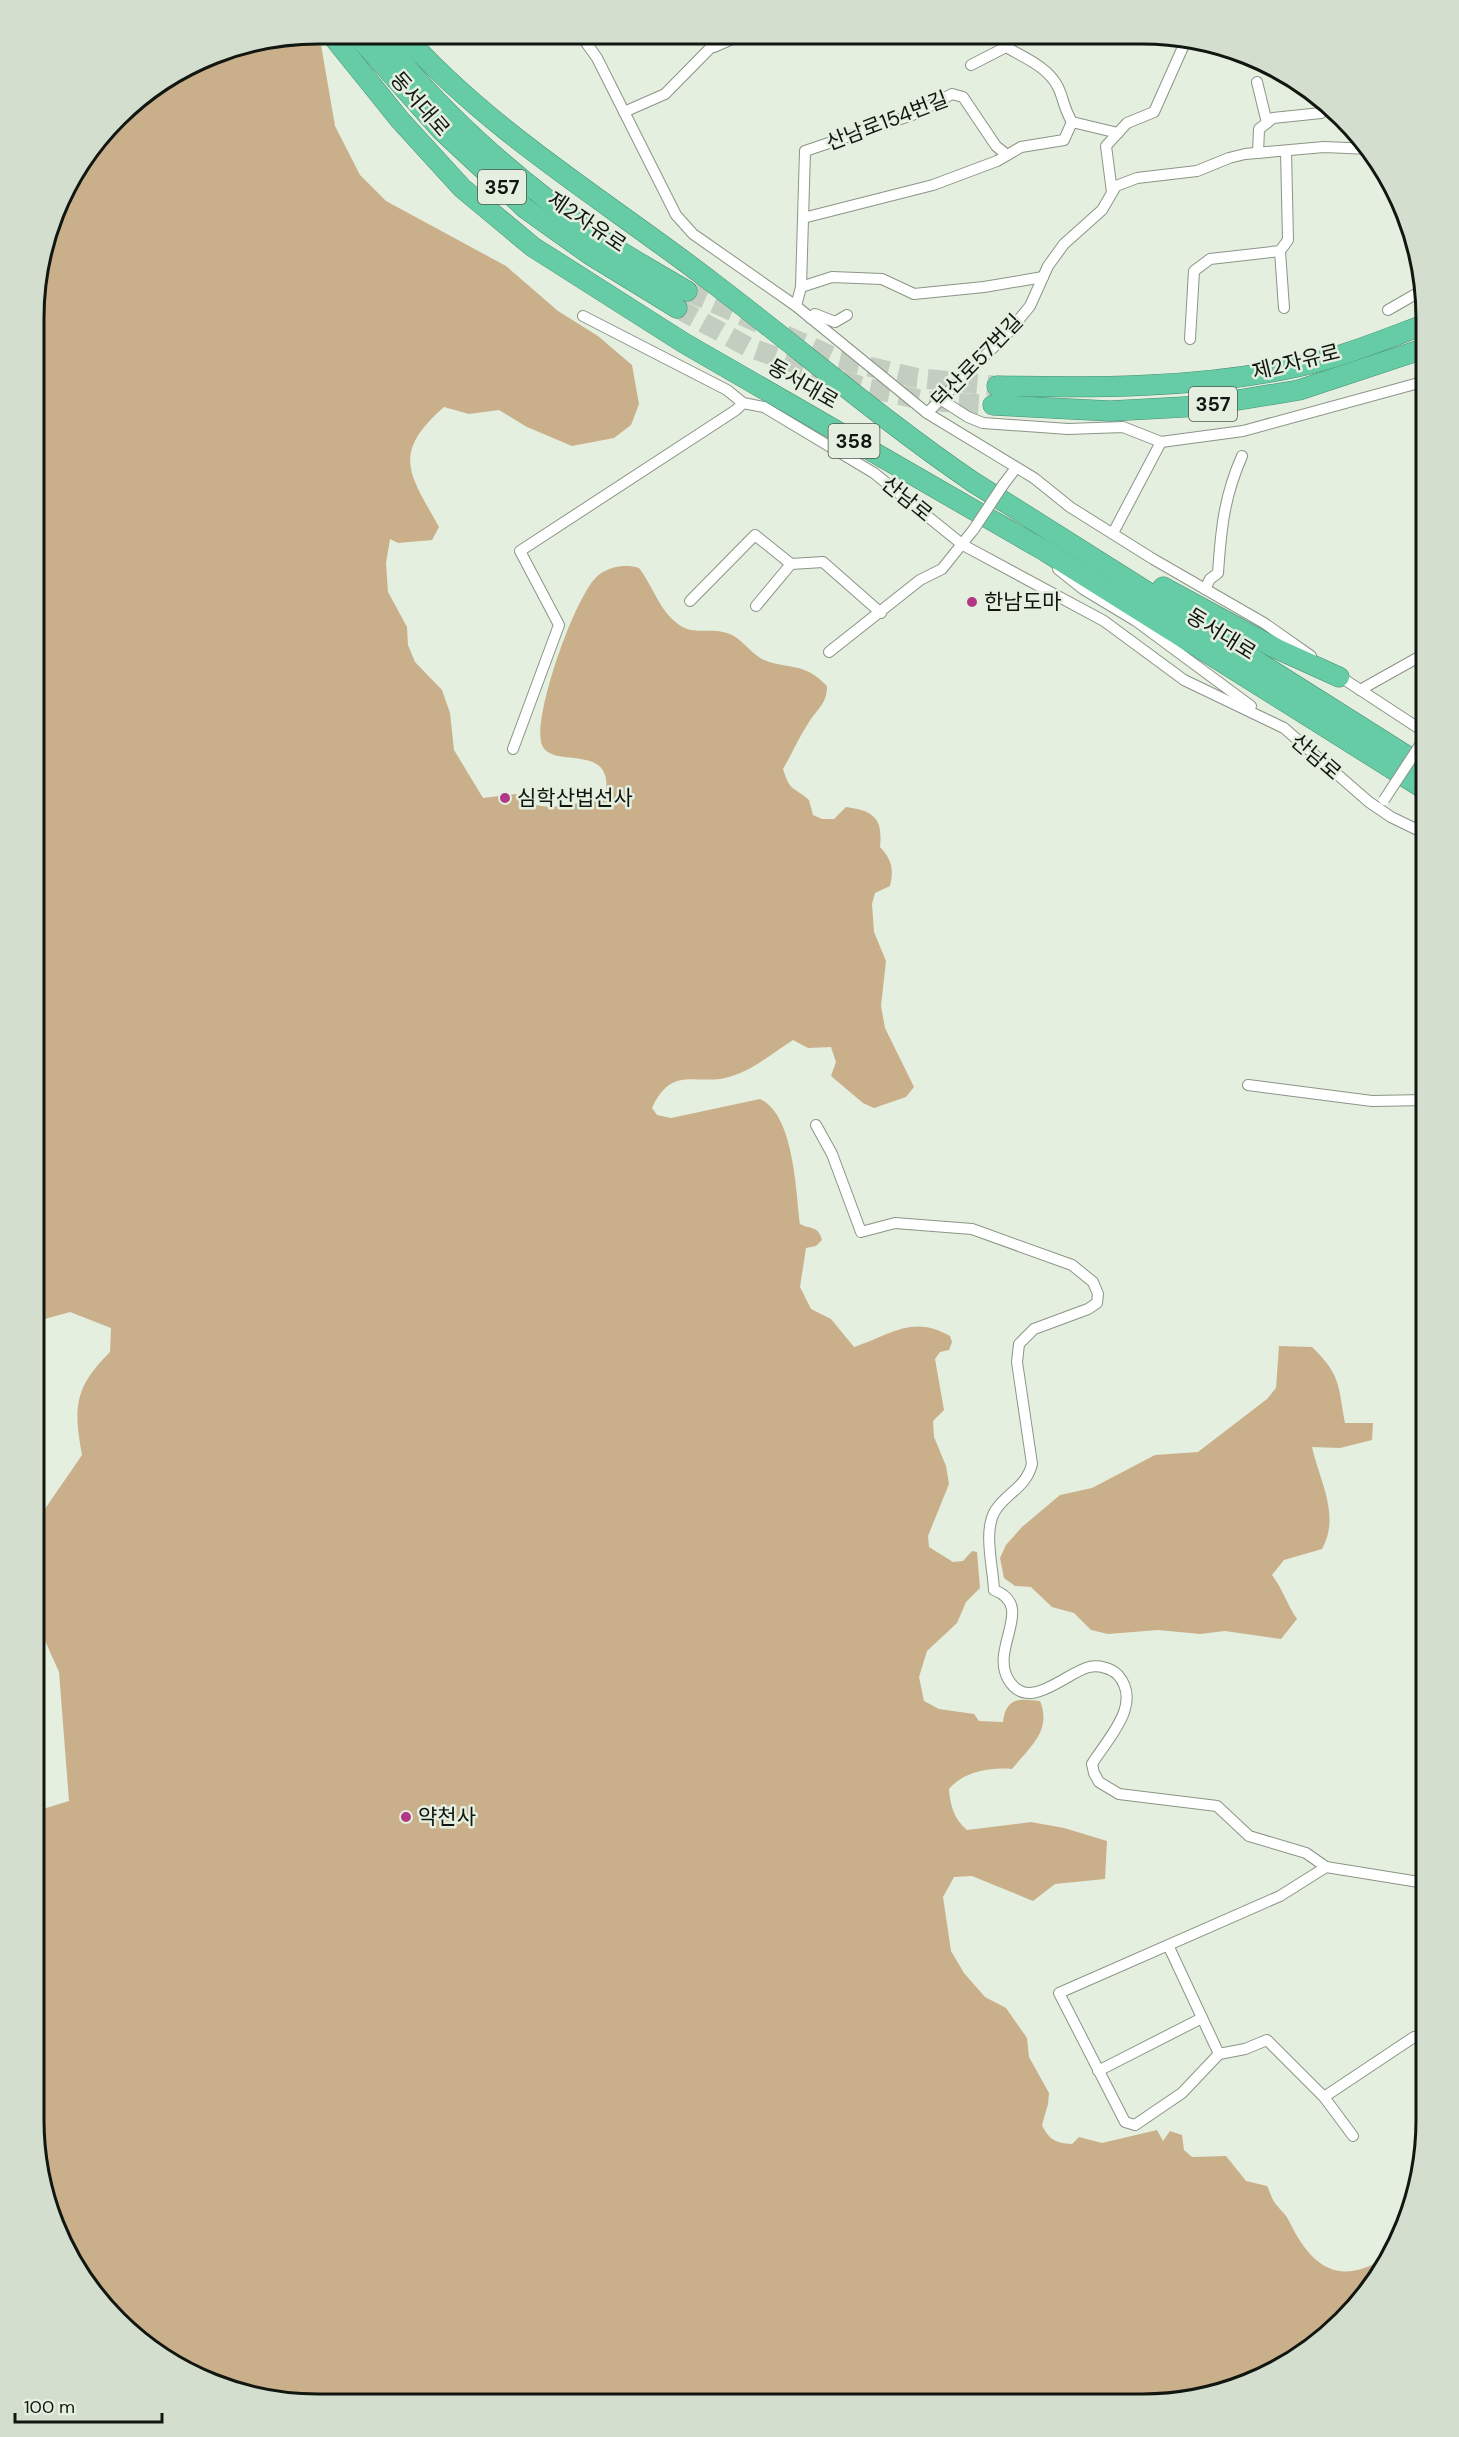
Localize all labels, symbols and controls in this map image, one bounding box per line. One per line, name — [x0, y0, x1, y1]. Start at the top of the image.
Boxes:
street label: 동서대로 — [384, 66, 456, 142]
street label: 산남로154번길 — [822, 85, 952, 157]
road number: 357 — [478, 170, 526, 204]
street label: 제2자유로 — [542, 185, 632, 259]
street label: 덕산로57번길 — [925, 308, 1029, 414]
street label: 제2자유로 — [1249, 338, 1343, 386]
street label: 동서대로 — [763, 353, 843, 415]
road number: 357 — [1189, 387, 1237, 421]
road number: 358 — [828, 424, 880, 458]
street label: 산남로 — [876, 470, 938, 528]
place label: 한남도마 — [984, 588, 1061, 616]
marker: 한남도마 — [965, 595, 979, 609]
street label: 동서대로 — [1181, 602, 1261, 666]
street label: 산남로 — [1285, 727, 1347, 787]
place label: 심학산법선사 — [517, 784, 633, 812]
marker: 심학산법선사 — [498, 791, 512, 805]
place label: 약천사 — [418, 1803, 476, 1831]
marker: 약천사 — [399, 1810, 413, 1824]
scale bar — [15, 2386, 162, 2424]
text: 100 m — [24, 2395, 75, 2419]

